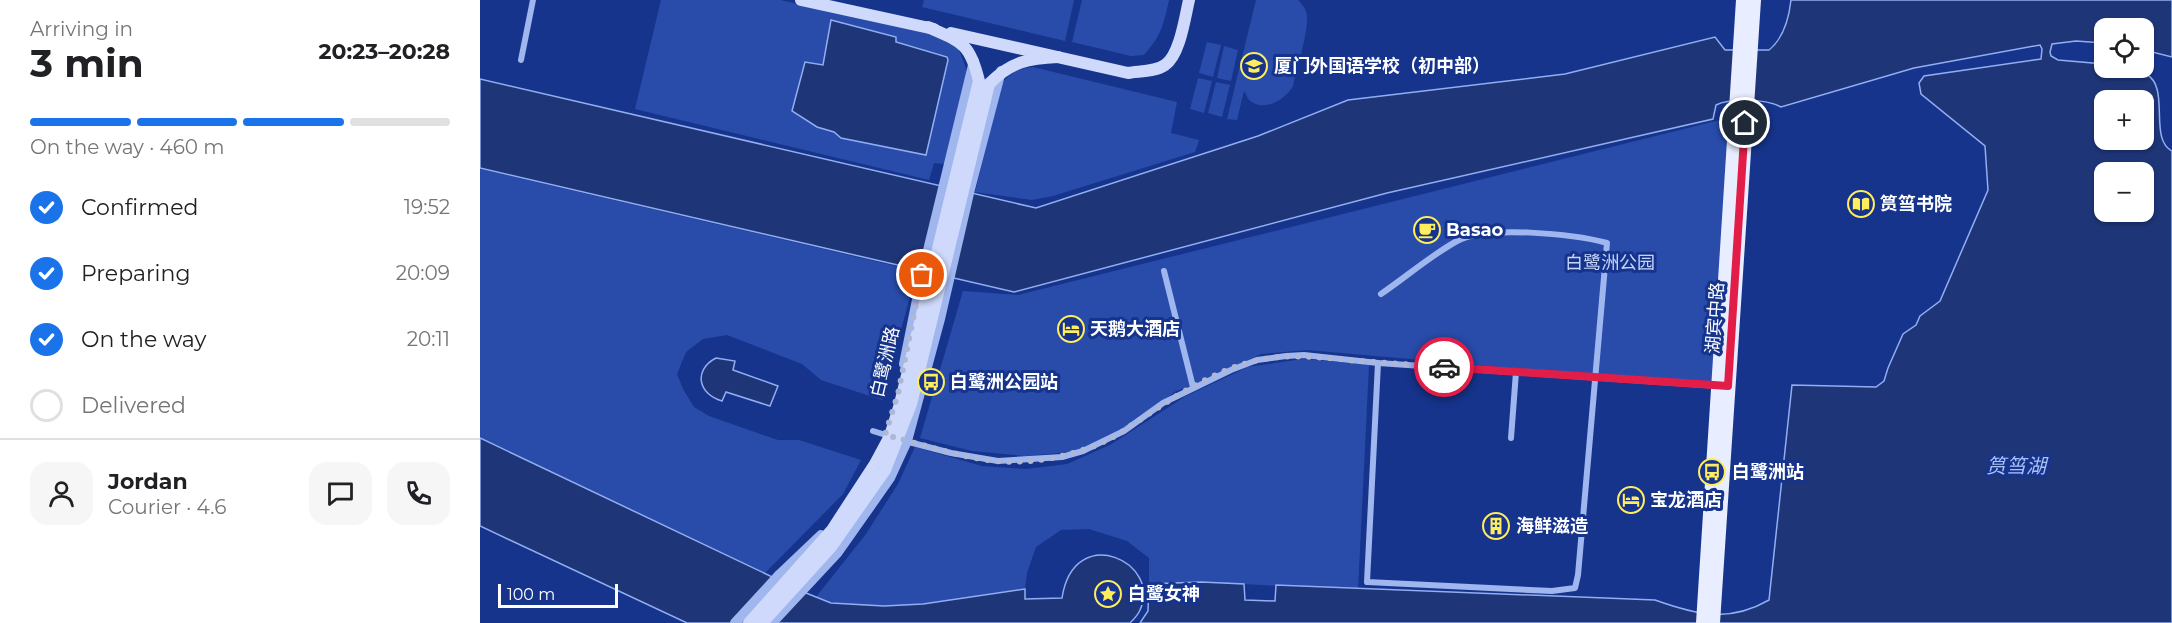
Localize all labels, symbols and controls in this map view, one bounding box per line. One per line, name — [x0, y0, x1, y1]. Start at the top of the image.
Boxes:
text: Arriving in — [30, 17, 133, 41]
map controls — [2094, 18, 2154, 222]
button: locate — [2094, 18, 2154, 78]
text: 20:23–20:28 — [318, 38, 450, 65]
text: 3 min — [30, 39, 144, 87]
school or university icon: 厦门外国语学校（初中部） — [1239, 51, 1269, 81]
place label: 厦门外国语学校（初中部） — [1274, 55, 1490, 77]
button: + — [2094, 90, 2154, 150]
pin — [1719, 97, 1770, 148]
icon: home — [1728, 106, 1761, 139]
text: On the way · 460 m — [30, 135, 225, 159]
button: − — [2094, 162, 2154, 222]
library icon: 筼筜书院 — [1846, 189, 1876, 219]
icon: check — [30, 191, 63, 224]
place label: 筼筜书院 — [1880, 193, 1952, 215]
text: Confirmed — [81, 194, 198, 221]
text: 19:52 — [404, 195, 450, 219]
cafe icon: Basao — [1412, 215, 1442, 245]
place label: Basao — [1446, 219, 1504, 241]
pin — [896, 249, 947, 300]
park label: 白鹭洲公园 — [1565, 252, 1655, 274]
icon: check — [30, 257, 63, 290]
icon: bag — [905, 258, 938, 291]
text: Preparing — [81, 260, 190, 287]
text: 20:09 — [396, 261, 450, 285]
street label: 湖宾中路 — [1702, 281, 1728, 355]
hotel icon: 天鹅大酒店 — [1056, 314, 1086, 344]
place label: 天鹅大酒店 — [1090, 318, 1180, 340]
icon: check — [30, 323, 63, 356]
street label: 白鹭洲路 — [866, 324, 904, 400]
text: On the way — [81, 326, 206, 353]
text: 20:11 — [407, 327, 450, 351]
courier — [1414, 337, 1474, 397]
icon: car — [1428, 351, 1461, 384]
bus stop icon: 白鹭洲公园站 — [916, 367, 946, 397]
place label: 白鹭洲公园站 — [950, 371, 1058, 393]
text: Delivered — [81, 392, 186, 419]
water label: 筼筜湖 — [1986, 454, 2049, 478]
bus stop icon: 白鹭洲站 — [1697, 457, 1727, 487]
place label: 白鹭洲站 — [1732, 461, 1804, 483]
button: person — [30, 462, 93, 525]
button: chat — [309, 462, 372, 525]
button: phone — [387, 462, 450, 525]
text: Jordan — [108, 468, 188, 495]
hotel icon: 宝龙酒店 — [1616, 485, 1646, 515]
place label: 宝龙酒店 — [1650, 489, 1722, 511]
text: Courier · 4.6 — [108, 495, 226, 519]
building icon: 海鲜滋造 — [1481, 511, 1511, 541]
place label: 海鲜滋造 — [1516, 515, 1588, 537]
place icon: 白鹭女神 — [1093, 579, 1123, 609]
scale bar — [498, 581, 618, 608]
place label: 白鹭女神 — [1128, 583, 1200, 605]
text: 100 m — [507, 585, 555, 604]

